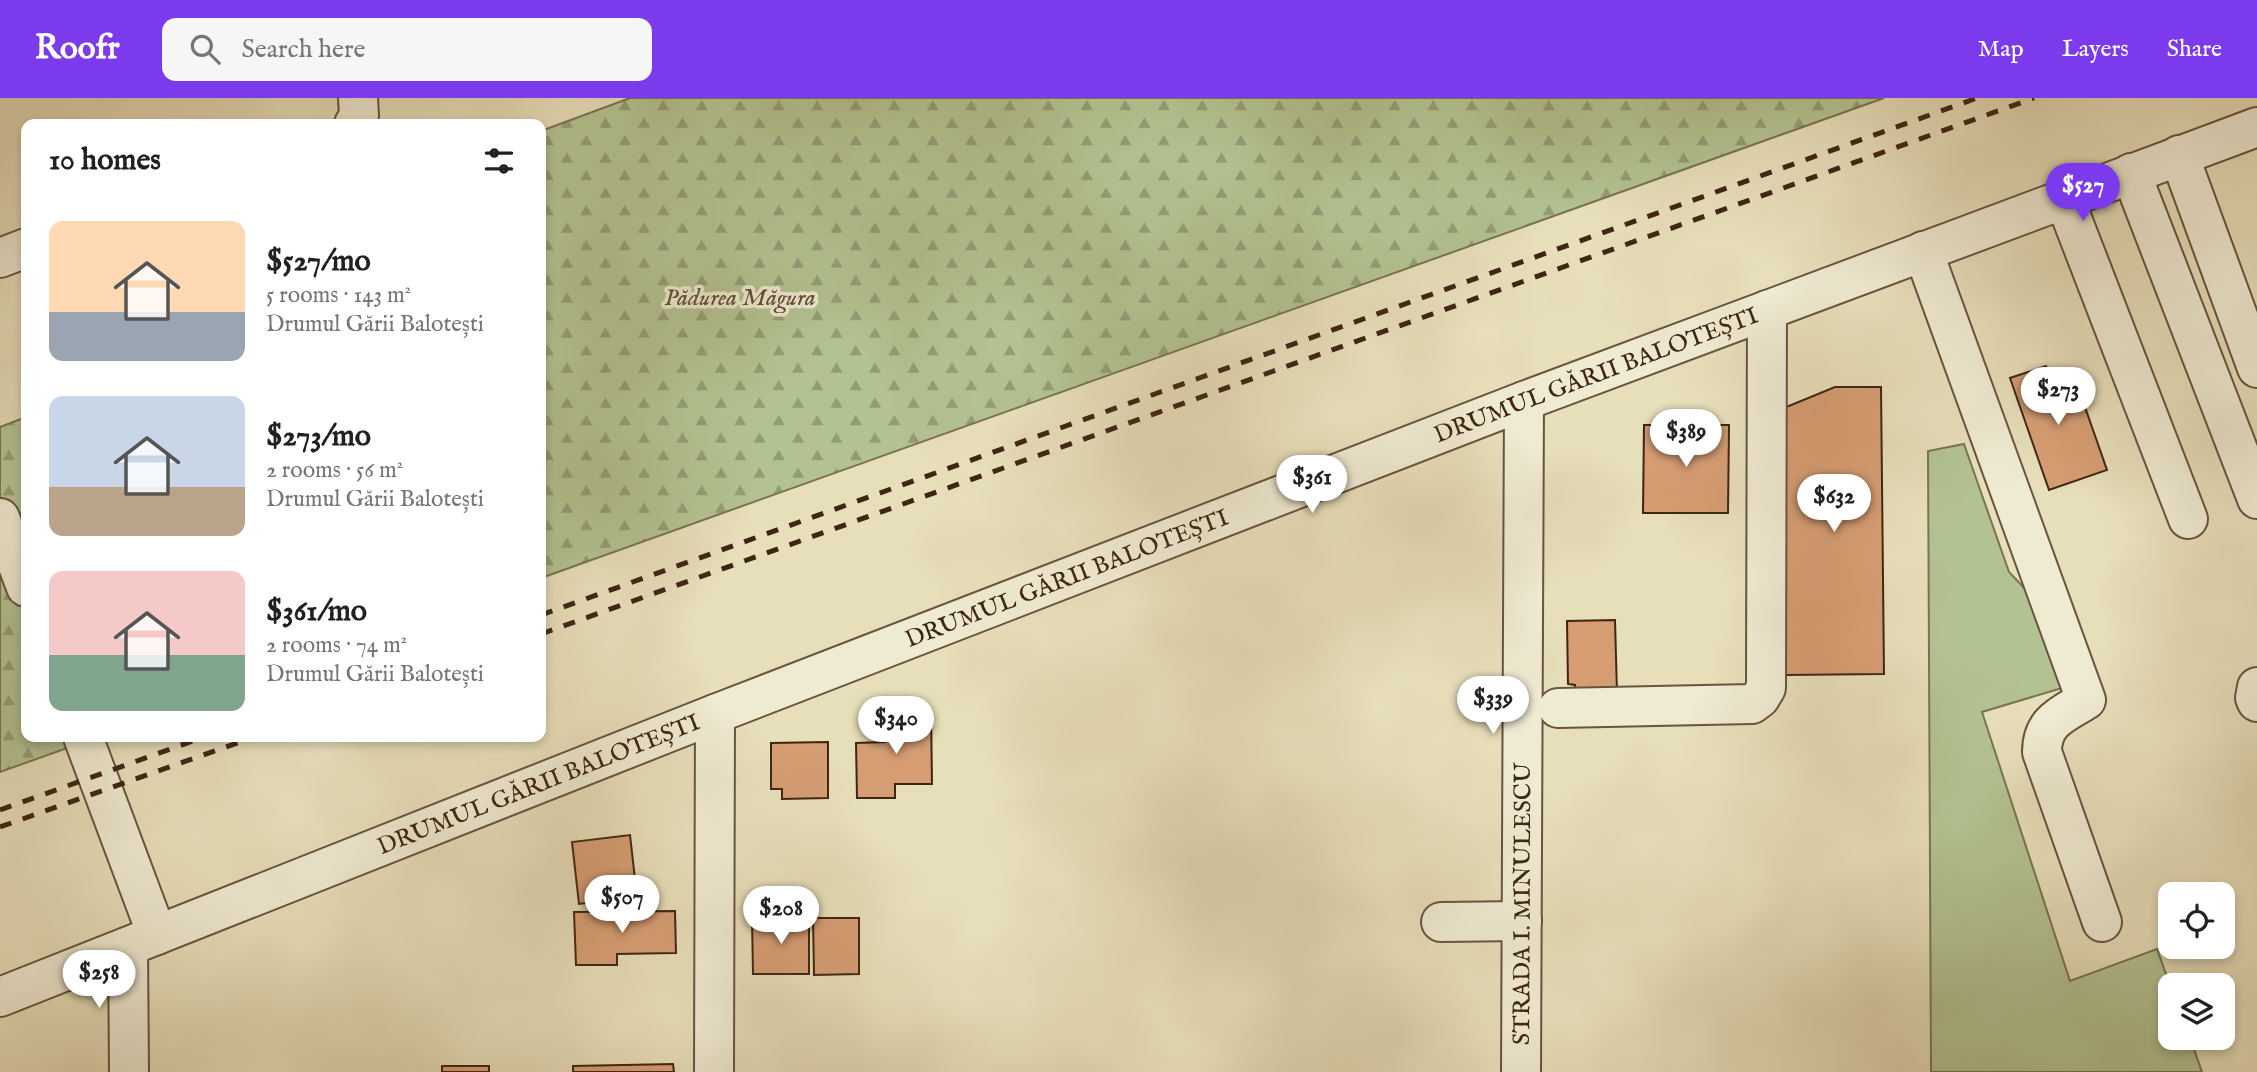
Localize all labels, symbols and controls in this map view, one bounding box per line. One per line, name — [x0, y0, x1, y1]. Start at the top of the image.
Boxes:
search box — [162, 18, 652, 81]
text: Roofr — [35, 28, 120, 70]
icon: search — [186, 30, 224, 68]
text: Search here — [242, 33, 365, 66]
text: Map — [1978, 34, 2024, 65]
text: Layers — [2062, 34, 2129, 65]
text: Share — [2167, 34, 2222, 65]
text: 10 homes — [49, 142, 161, 180]
icon: filters — [480, 142, 518, 180]
pin: $527 — [2042, 164, 2124, 223]
text: $527 — [2062, 171, 2104, 200]
text: $527/mo — [266, 243, 371, 281]
icon: home — [105, 249, 189, 333]
text: 5 rooms · 143 m² — [266, 281, 411, 310]
park label: Pădurea Măgura — [664, 283, 816, 314]
street label: DRUMUL GĂRII BALOTEȘTI — [1430, 301, 1763, 451]
text: Drumul Gării Balotești — [266, 310, 484, 339]
pin: $273 — [2017, 368, 2099, 427]
text: $273 — [2037, 375, 2079, 404]
pin: $389 — [1645, 410, 1727, 469]
text: $389 — [1666, 417, 1706, 446]
text: $273/mo — [266, 418, 371, 456]
icon: home — [105, 424, 189, 508]
text: 2 rooms · 56 m² — [266, 456, 403, 485]
pin: $361 — [1271, 456, 1353, 515]
text: $361 — [1292, 463, 1332, 492]
pin: $632 — [1793, 474, 1875, 534]
text: $632 — [1813, 482, 1855, 511]
text: Drumul Gării Balotești — [266, 485, 484, 514]
street label: DRUMUL GĂRII BALOTEȘTI — [901, 503, 1233, 656]
text: $361/mo — [266, 593, 367, 631]
icon: home — [105, 599, 189, 683]
text: 2 rooms · 74 m² — [266, 631, 407, 660]
text: Drumul Gării Balotești — [266, 660, 484, 689]
pin: $339 — [1452, 676, 1534, 736]
text: $339 — [1473, 684, 1513, 713]
pin: $340 — [855, 696, 937, 756]
text: $340 — [874, 704, 918, 733]
street label: DRUMUL GĂRII BALOTEȘTI — [373, 708, 705, 863]
street label: STRADA I. MINULESCU — [1507, 762, 1539, 1045]
pin: $507 — [581, 876, 663, 935]
map controls — [2158, 882, 2235, 1050]
button: locate — [2158, 882, 2235, 959]
text: $507 — [600, 883, 644, 912]
pin: $208 — [740, 886, 822, 946]
text: $208 — [759, 894, 803, 923]
pin: $258 — [58, 950, 140, 1010]
text: $258 — [79, 958, 119, 987]
button: layers — [2158, 973, 2235, 1050]

